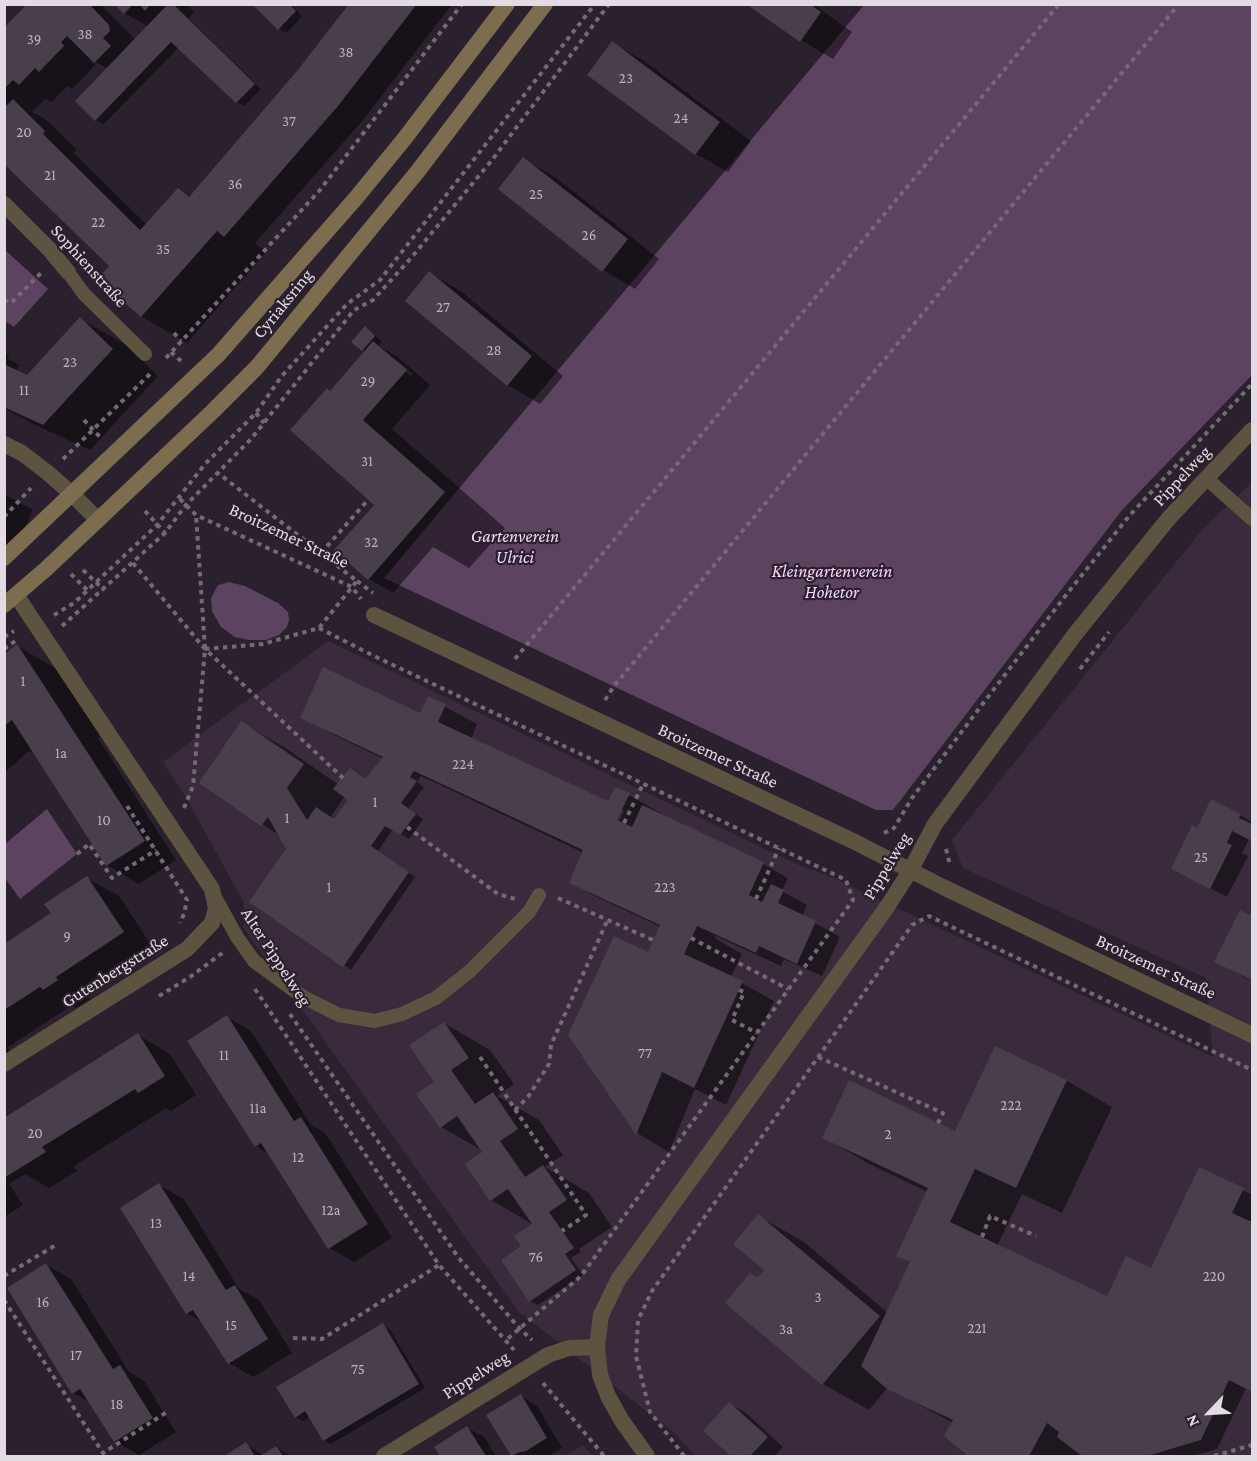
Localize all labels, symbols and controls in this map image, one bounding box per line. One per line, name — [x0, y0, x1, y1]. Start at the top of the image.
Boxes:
house number: 38 — [77, 25, 93, 43]
house number: 39 — [27, 30, 41, 48]
house number: 38 — [338, 43, 354, 61]
house number: 23 — [619, 69, 633, 87]
house number: 24 — [674, 109, 688, 127]
house number: 37 — [282, 112, 296, 130]
house number: 20 — [16, 123, 32, 141]
house number: 21 — [44, 166, 56, 184]
house number: 36 — [228, 175, 242, 193]
house number: 25 — [529, 185, 543, 203]
house number: 22 — [91, 213, 105, 231]
street label: Sophienstraße — [46, 220, 132, 312]
house number: 26 — [582, 226, 596, 244]
house number: 35 — [156, 240, 170, 258]
street label: Cyriaksring — [248, 265, 318, 343]
house number: 27 — [436, 298, 450, 316]
house number: 28 — [486, 341, 502, 359]
house number: 23 — [63, 353, 77, 371]
house number: 29 — [361, 372, 375, 390]
house number: 11 — [19, 381, 29, 399]
street label: Pippelweg — [1149, 441, 1215, 511]
house number: 31 — [361, 452, 373, 470]
street label: Broitzemer Straße — [226, 499, 352, 573]
park label: Gartenverein Ulrici — [471, 525, 559, 568]
house number: 32 — [364, 533, 378, 551]
park label: Kleingartenverein Hohetor — [772, 560, 892, 602]
house number: 1 — [21, 672, 25, 690]
street label: Broitzemer Straße — [655, 719, 781, 793]
house number: 1a — [55, 744, 67, 762]
house number: 224 — [452, 755, 474, 773]
house number: 1 — [373, 793, 377, 811]
house number: 1 — [285, 809, 289, 827]
house number: 10 — [97, 811, 111, 829]
street label: Pippelweg — [858, 828, 916, 904]
house number: 25 — [1194, 848, 1208, 866]
house number: 1 — [327, 878, 331, 896]
house number: 223 — [654, 878, 676, 896]
street label: Alter Pippelweg — [236, 904, 316, 1010]
house number: 9 — [63, 927, 71, 945]
street label: Gutenbergstraße — [58, 930, 172, 1012]
street label: Broitzemer Straße — [1093, 930, 1219, 1004]
house number: 77 — [638, 1044, 652, 1062]
house number: 11 — [219, 1046, 229, 1064]
house number: 222 — [1000, 1096, 1022, 1114]
house number: 11a — [250, 1099, 266, 1117]
house number: 20 — [27, 1124, 43, 1142]
house number: 2 — [884, 1125, 892, 1143]
house number: 12 — [292, 1148, 304, 1166]
house number: 12a — [321, 1201, 341, 1219]
house number: 13 — [150, 1214, 162, 1232]
house number: 76 — [529, 1248, 543, 1266]
house number: 14 — [183, 1267, 195, 1285]
house number: 220 — [1203, 1267, 1225, 1285]
house number: 3 — [814, 1288, 822, 1306]
house number: 16 — [37, 1293, 49, 1311]
house number: 15 — [225, 1316, 237, 1334]
house number: 221 — [967, 1319, 987, 1337]
house number: 3a — [779, 1320, 793, 1338]
house number: 17 — [70, 1346, 82, 1364]
street label: Pippelweg — [438, 1346, 514, 1404]
house number: 75 — [351, 1360, 365, 1378]
north arrow — [1179, 1383, 1239, 1443]
house number: 18 — [110, 1395, 124, 1413]
text: N — [1182, 1412, 1202, 1429]

